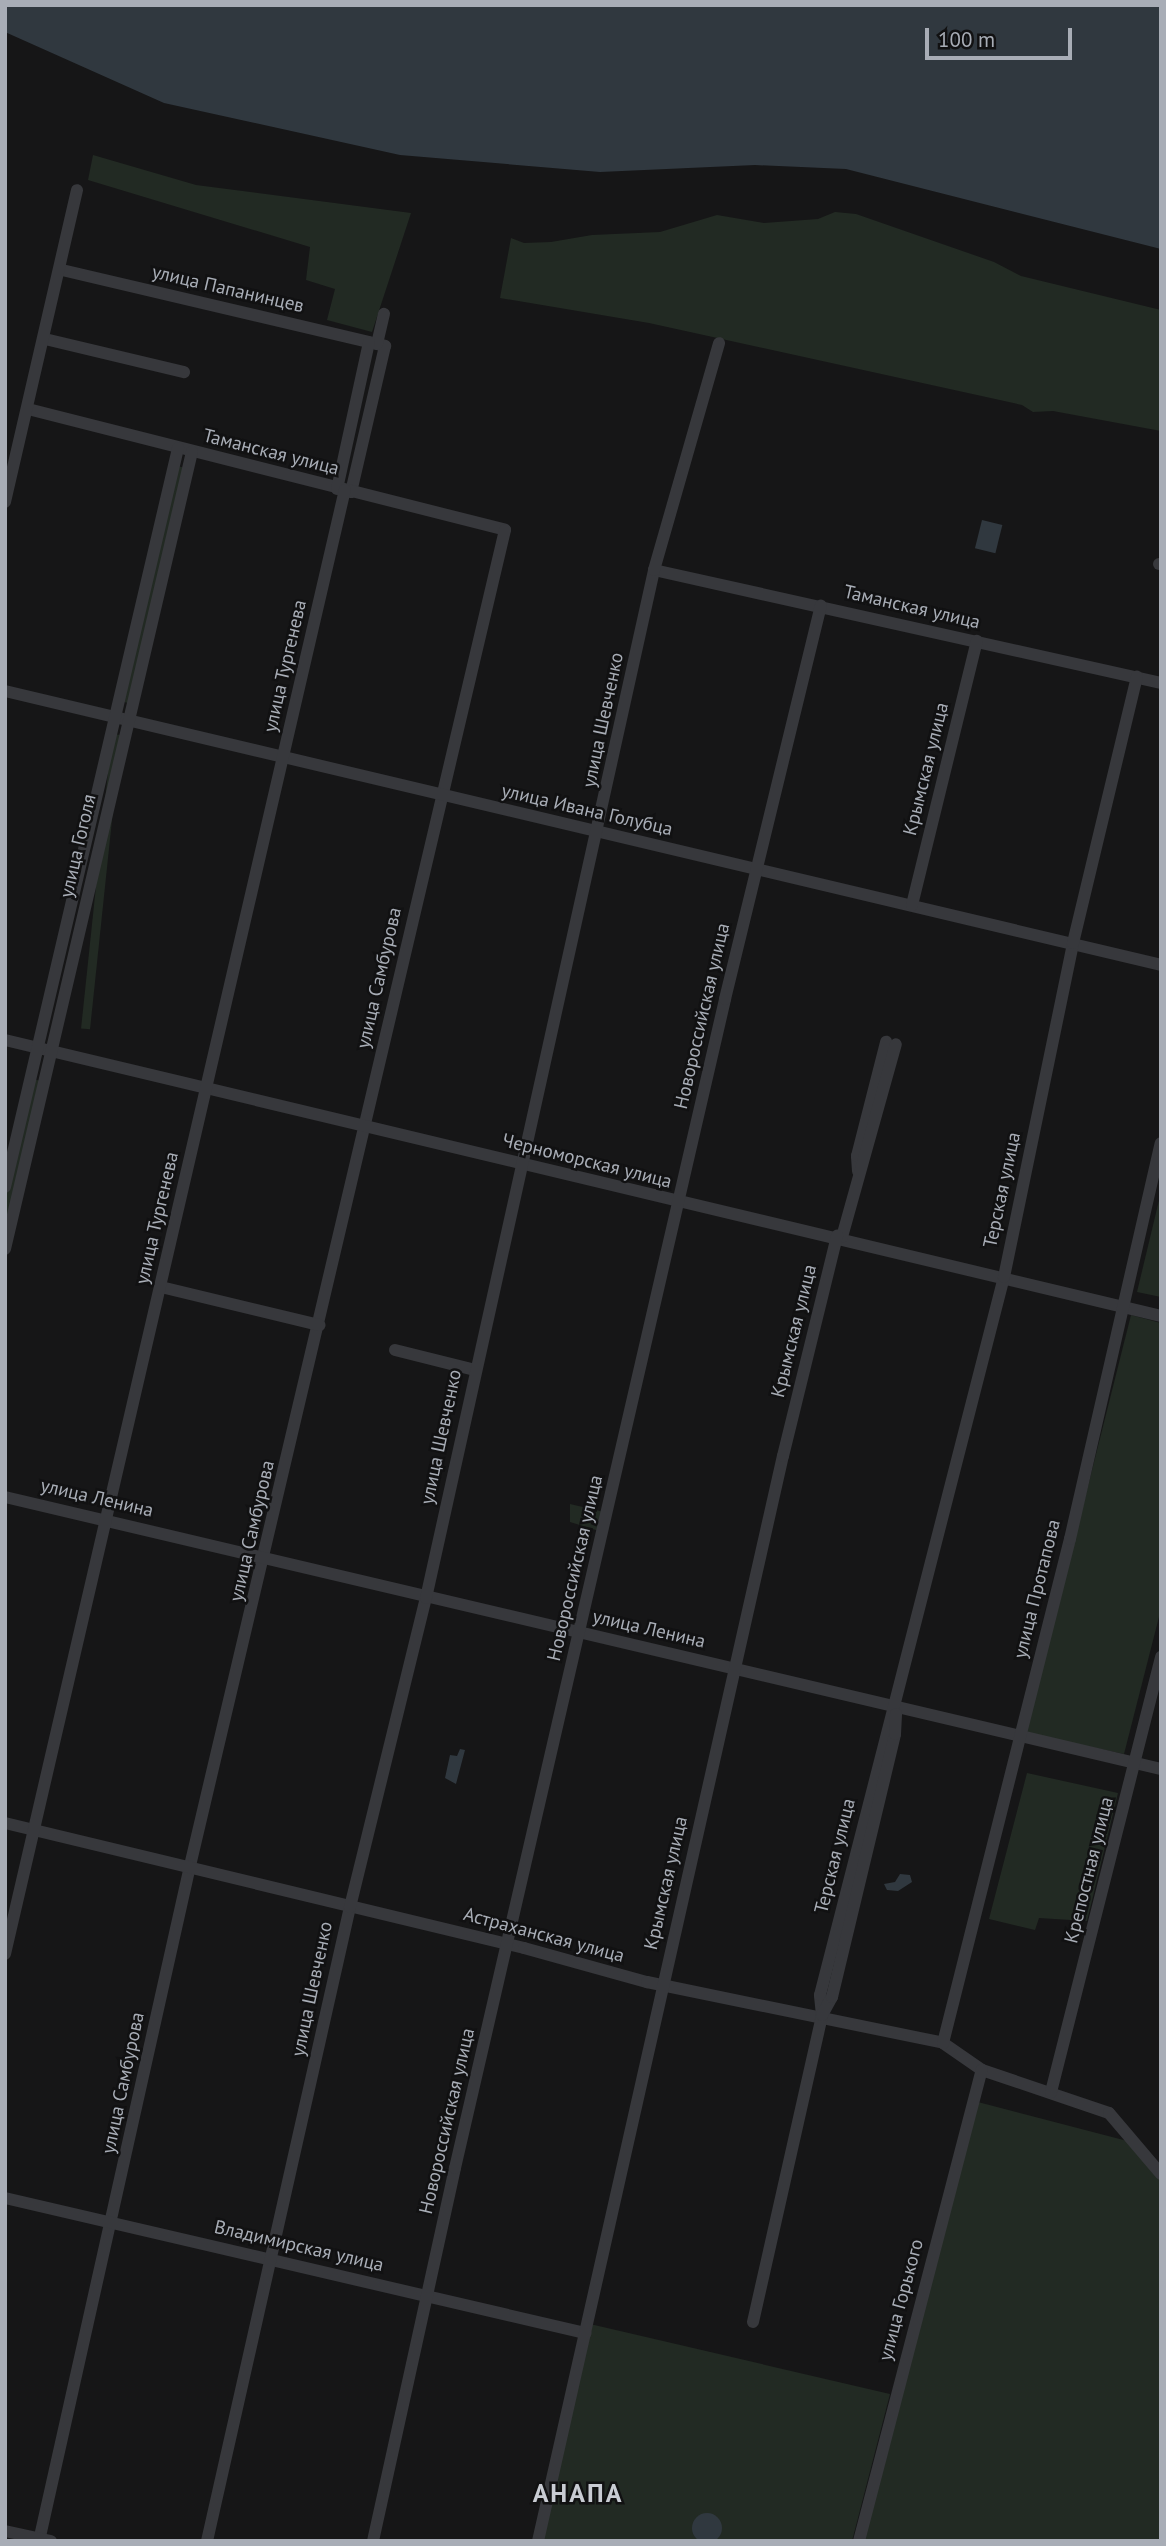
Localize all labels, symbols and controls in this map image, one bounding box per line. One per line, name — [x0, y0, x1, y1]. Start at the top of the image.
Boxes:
scale bar — [928, 14, 1075, 58]
text: 100 m — [938, 26, 995, 53]
street label: улица Папанинцев — [150, 260, 306, 318]
street label: Таманская улица — [201, 424, 341, 480]
street label: Таманская улица — [842, 580, 982, 634]
street label: улица Тургенева — [259, 597, 311, 735]
street label: улица Шевченко — [578, 650, 628, 790]
street label: Крымская улица — [898, 700, 954, 838]
street label: улица Ивана Голубца — [499, 779, 675, 841]
street label: улица Гоголя — [55, 792, 101, 900]
street label: улица Самбурова — [352, 905, 406, 1051]
street label: Новороссийская улица — [670, 921, 734, 1111]
street label: Черноморская улица — [500, 1129, 674, 1193]
street label: Терская улица — [979, 1130, 1025, 1250]
street label: улица Тургенева — [131, 1149, 183, 1287]
street label: Крымская улица — [766, 1262, 822, 1400]
street label: улица Шевченко — [416, 1367, 466, 1507]
street label: улица Самбурова — [225, 1458, 279, 1604]
street label: Новороссийская улица — [543, 1473, 607, 1663]
street label: улица Ленина — [38, 1474, 156, 1522]
street label: улица Протапова — [1009, 1517, 1065, 1661]
street label: улица Ленина — [590, 1605, 708, 1653]
street label: Крепостная улица — [1060, 1795, 1118, 1945]
street label: Терская улица — [810, 1796, 860, 1916]
street label: Крымская улица — [640, 1814, 692, 1952]
street label: Астраханская улица — [461, 1903, 627, 1967]
street label: улица Шевченко — [287, 1919, 337, 2059]
street label: улица Самбурова — [97, 2010, 149, 2156]
street label: Новороссийская улица — [415, 2026, 479, 2216]
street label: Владимирская улица — [212, 2215, 386, 2277]
street label: улица Горького — [874, 2237, 928, 2363]
district label: АНАПА — [533, 2477, 623, 2509]

